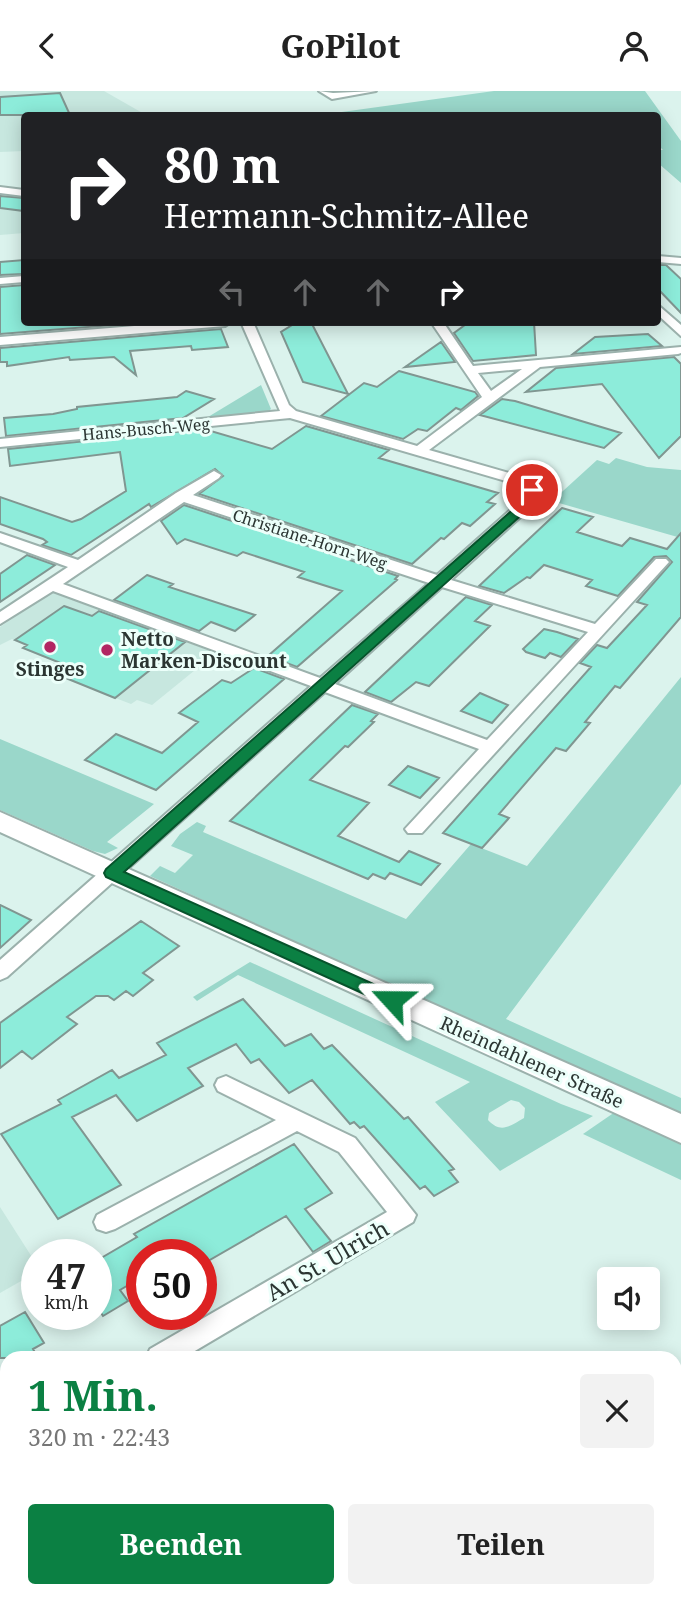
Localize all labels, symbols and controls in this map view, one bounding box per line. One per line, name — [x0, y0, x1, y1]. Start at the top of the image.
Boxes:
text: GoPilot — [281, 24, 400, 67]
icon: back — [28, 27, 66, 65]
icon: person — [615, 27, 653, 65]
text: 80 m — [164, 131, 280, 197]
icon: right — [49, 140, 140, 231]
text: Hermann-Schmitz-Allee — [164, 194, 529, 237]
icon: left — [213, 273, 251, 311]
icon: ahead — [286, 273, 324, 311]
icon: ahead — [359, 273, 397, 311]
icon: right — [432, 273, 470, 311]
street label: Hans-Busch-Weg — [81, 412, 211, 446]
pin — [502, 460, 562, 520]
icon: arrive — [513, 471, 551, 509]
street label: Christiane-Horn-Weg — [230, 504, 390, 574]
place label: Netto Marken-Discount — [121, 626, 287, 674]
marker: Stinges — [42, 639, 58, 655]
marker: Netto Marken-Discount — [99, 642, 115, 658]
place label: Stinges — [16, 656, 84, 682]
position arrow — [355, 963, 429, 1037]
street label: Rheindahlener Straße — [436, 1010, 628, 1114]
street label: An St. Ulrich — [260, 1212, 394, 1308]
speed limit sign: 50 — [126, 1239, 217, 1330]
text: 47 — [47, 1252, 86, 1299]
map controls — [597, 1267, 660, 1330]
button: sound — [597, 1267, 660, 1330]
text: km/h — [44, 1290, 89, 1314]
text: 1 Min. — [28, 1366, 158, 1423]
button: close — [580, 1374, 654, 1448]
text: 320 m · 22:43 — [28, 1421, 170, 1453]
button: Beenden — [28, 1504, 334, 1584]
button: Teilen — [348, 1504, 654, 1584]

